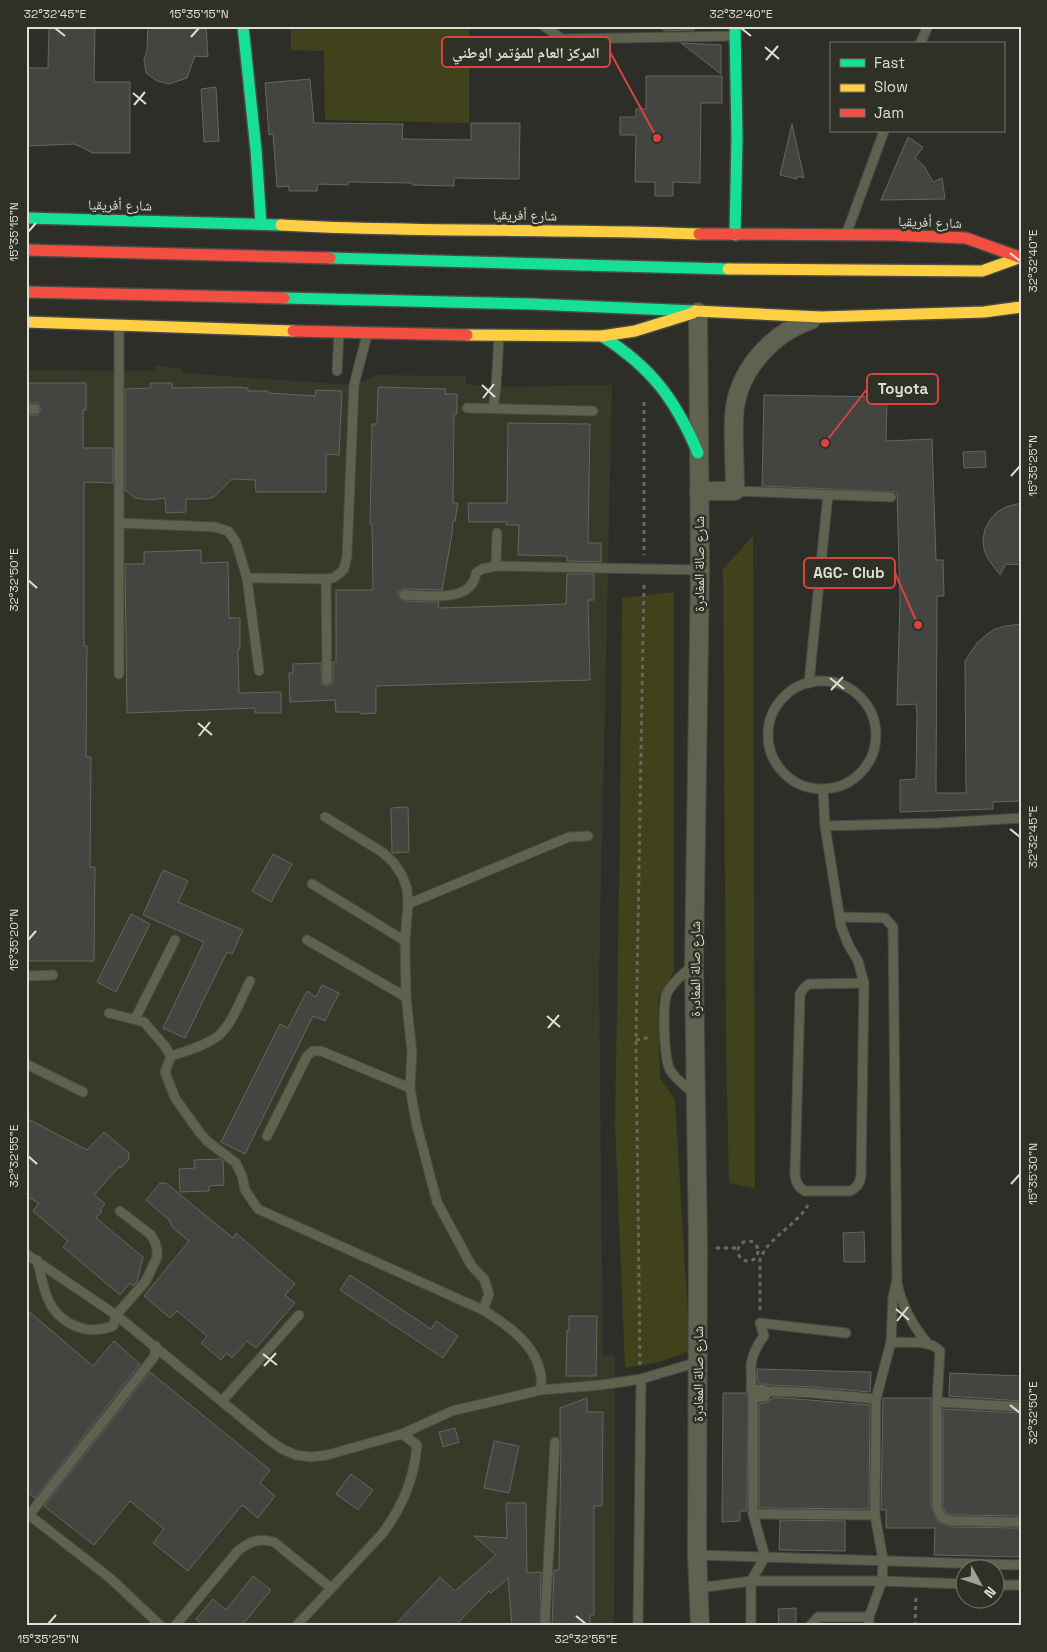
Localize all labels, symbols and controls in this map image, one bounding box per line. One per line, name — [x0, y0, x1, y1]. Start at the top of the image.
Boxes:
text: 32°32'45"E — [24, 6, 87, 22]
text: 15°35'15"N — [169, 6, 229, 22]
text: 32°32'40"E — [709, 6, 773, 22]
callout: المركز العام للمؤتمر الوطني — [442, 37, 610, 67]
legend — [830, 42, 1004, 132]
text: المركز العام للمؤتمر الوطني — [452, 43, 600, 65]
text: Fast — [874, 53, 905, 72]
text: Slow — [874, 77, 908, 96]
text: Jam — [874, 103, 904, 122]
street label: شارع أفريقيا — [88, 195, 152, 216]
text: 15°35'15"N — [6, 202, 22, 262]
street label: شارع أفريقيا — [493, 205, 557, 226]
street label: شارع أفريقيا — [898, 212, 962, 233]
text: 32°32'40"E — [1025, 229, 1041, 293]
callout: Toyota — [867, 374, 938, 404]
text: Toyota — [878, 379, 928, 398]
text: 15°35'25"N — [1025, 435, 1041, 497]
street label: شارع صالة المغادرة — [690, 516, 709, 612]
text: 32°32'50"E — [6, 548, 22, 612]
callout: AGC- Club — [804, 558, 895, 588]
text: AGC- Club — [813, 563, 885, 582]
text: 32°32'45"E — [1025, 805, 1041, 868]
text: 15°35'20"N — [6, 909, 22, 971]
street label: شارع صالة المغادرة — [686, 921, 705, 1017]
text: 32°32'55"E — [6, 1124, 22, 1187]
text: 15°35'30"N — [1025, 1143, 1041, 1205]
street label: شارع صالة المغادرة — [689, 1326, 708, 1422]
text: 32°32'50"E — [1025, 1381, 1041, 1445]
north arrow — [954, 1560, 1004, 1610]
text: N — [980, 1583, 1000, 1602]
text: 15°35'25"N — [17, 1631, 79, 1647]
text: 32°32'55"E — [555, 1631, 618, 1647]

